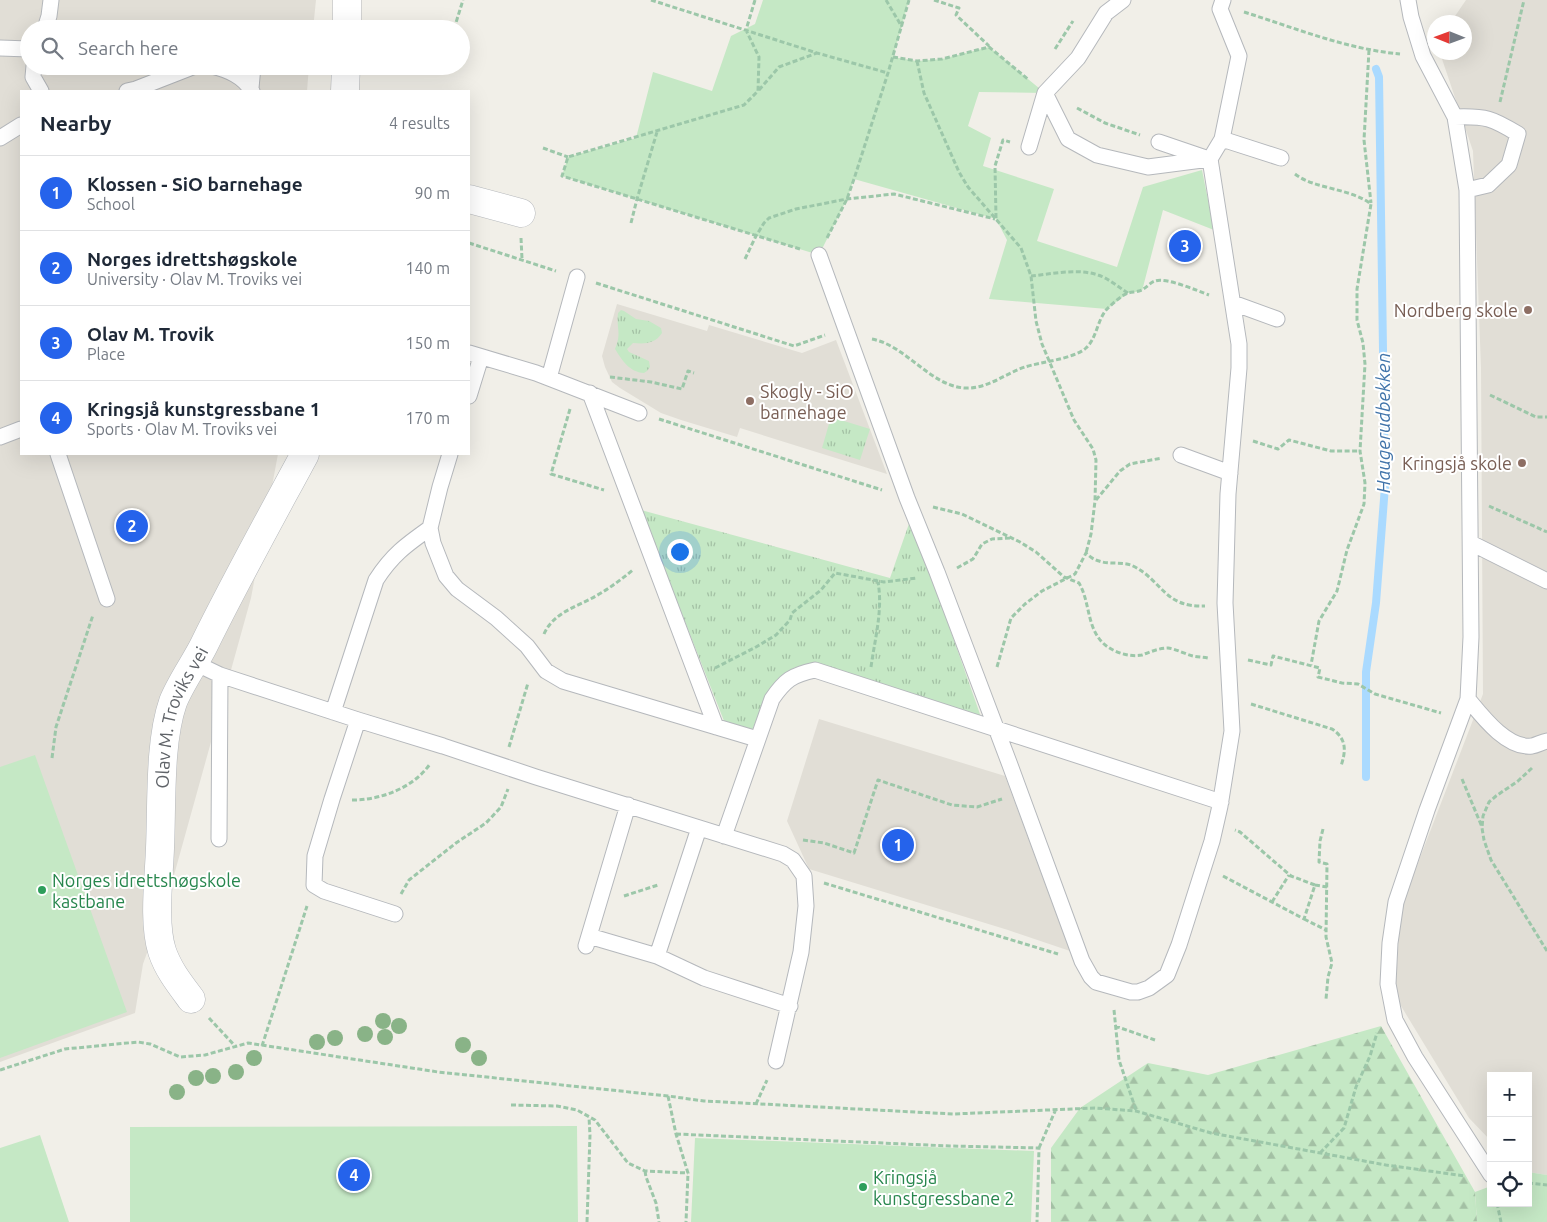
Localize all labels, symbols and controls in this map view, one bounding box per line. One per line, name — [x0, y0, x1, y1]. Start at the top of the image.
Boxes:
north arrow — [1427, 15, 1472, 60]
search box — [20, 20, 470, 75]
icon: search — [38, 34, 66, 62]
text: Search here — [78, 37, 178, 59]
text: Nearby — [40, 111, 111, 135]
text: 4 results — [389, 114, 450, 132]
text: Klossen - SiO barnehage — [87, 173, 303, 195]
text: 1 — [51, 184, 61, 202]
text: 90 m — [414, 184, 450, 202]
text: School — [87, 195, 135, 213]
pin: 3 — [1169, 227, 1201, 265]
text: Norges idrettshøgskole — [87, 248, 297, 270]
text: 2 — [51, 259, 61, 277]
text: 140 m — [405, 259, 450, 277]
text: University · Olav M. Troviks vei — [87, 270, 302, 288]
place label: Nordberg skole — [1394, 300, 1518, 320]
marker: Nordberg skole — [1522, 304, 1534, 316]
text: Olav M. Trovik — [87, 323, 214, 345]
text: 3 — [51, 334, 61, 352]
text: 150 m — [405, 334, 450, 352]
text: Place — [87, 345, 125, 363]
water label: Haugerudbekken — [1372, 353, 1394, 493]
place label: Skogly - SiO barnehage — [760, 381, 854, 422]
marker: Skogly - SiO barnehage — [744, 395, 756, 407]
text: Kringsjå kunstgressbane 1 — [87, 398, 320, 420]
text: 4 — [51, 409, 61, 427]
text: 170 m — [405, 409, 450, 427]
text: Sports · Olav M. Troviks vei — [87, 420, 277, 438]
place label: Kringsjå skole — [1402, 453, 1512, 473]
marker: Kringsjå skole — [1516, 457, 1528, 469]
pin: 2 — [116, 507, 148, 545]
your location — [667, 539, 693, 565]
street label: Olav M. Troviks vei — [151, 643, 211, 789]
pin: 1 — [882, 826, 914, 864]
place label: Norges idrettshøgskole kastbane — [52, 870, 241, 911]
marker: Norges idrettshøgskole kastbane — [36, 884, 48, 896]
map controls — [1487, 1072, 1532, 1207]
button: + — [1487, 1072, 1532, 1117]
button: − — [1487, 1117, 1532, 1162]
pin: 4 — [338, 1156, 370, 1194]
button: locate — [1487, 1162, 1532, 1207]
place label: Kringsjå kunstgressbane 2 — [873, 1167, 1014, 1208]
marker: Kringsjå kunstgressbane 2 — [857, 1181, 869, 1193]

